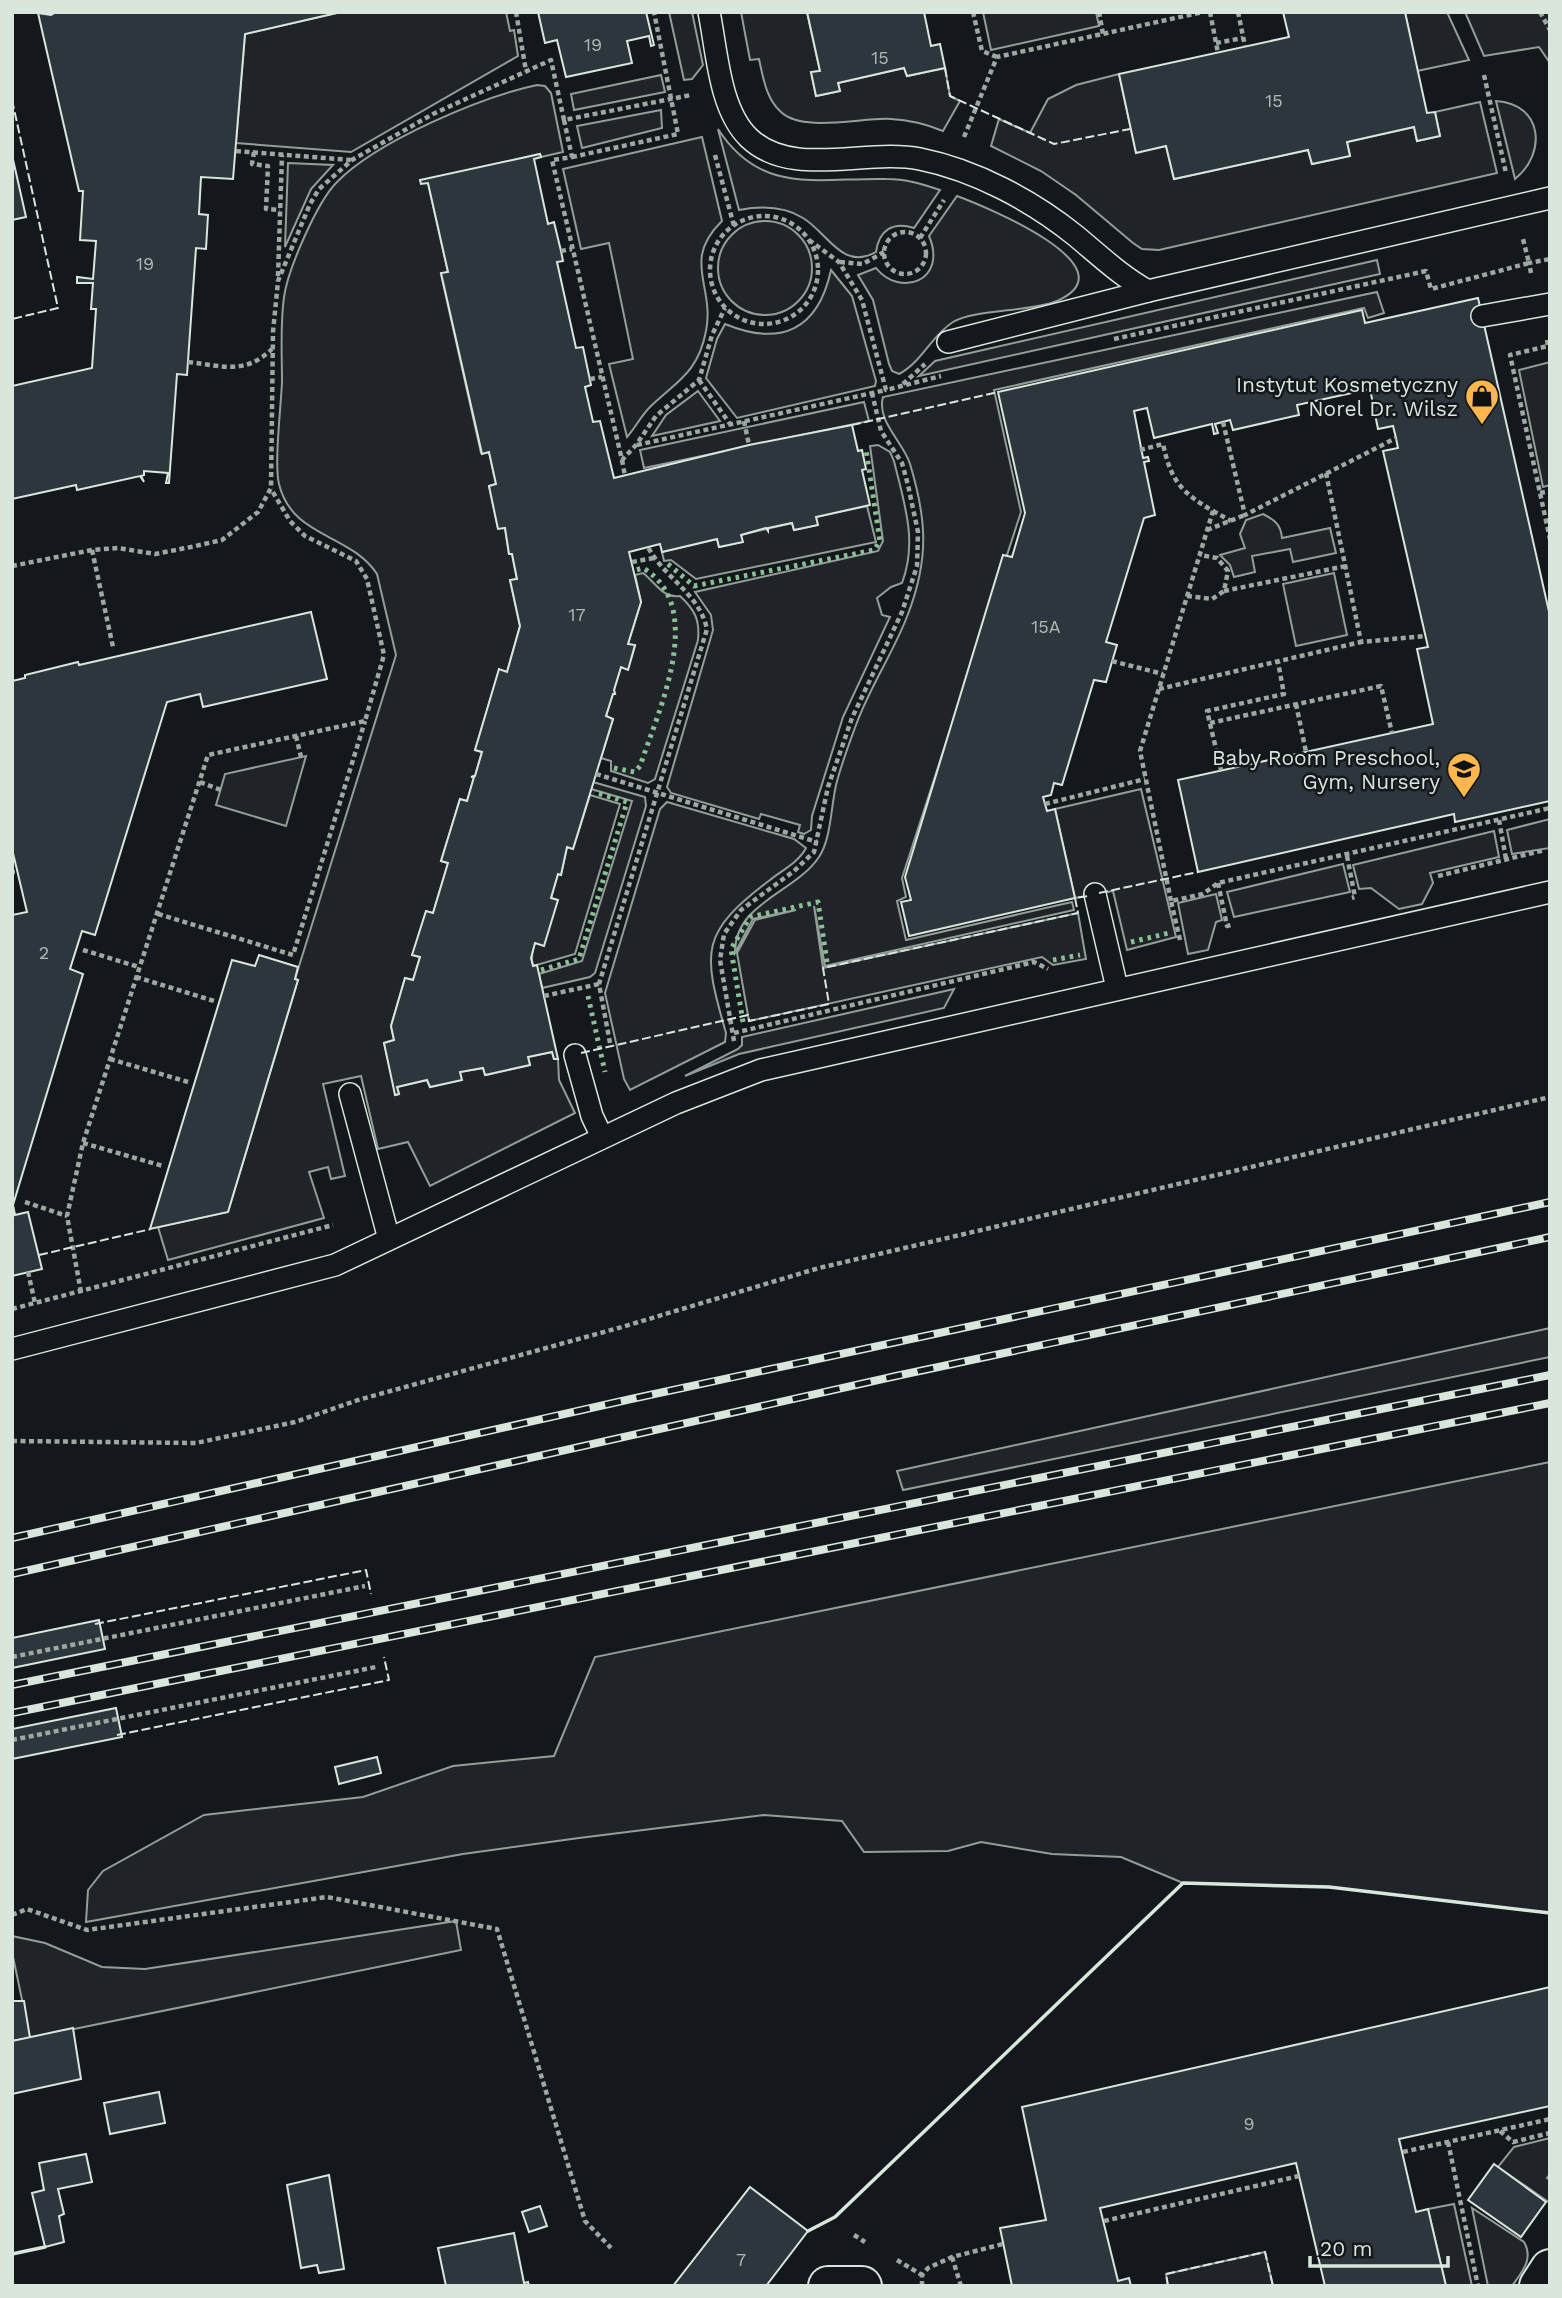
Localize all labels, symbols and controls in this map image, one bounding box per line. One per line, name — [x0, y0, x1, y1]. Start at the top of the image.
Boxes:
house number: 19 — [584, 34, 602, 55]
house number: 15 — [871, 47, 889, 68]
house number: 15 — [1265, 90, 1283, 111]
house number: 19 — [136, 253, 154, 274]
place label: Instytut Kosmetyczny Norel Dr. Wilsz — [1236, 372, 1458, 421]
shop icon: Instytut Kosmetyczny Norel Dr. Wilsz — [1463, 377, 1501, 426]
house number: 17 — [568, 604, 586, 625]
house number: 15A — [1031, 616, 1061, 637]
place label: Baby Room Preschool, Gym, Nursery — [1212, 745, 1440, 794]
school or university icon: Baby Room Preschool, Gym, Nursery — [1445, 750, 1483, 799]
house number: 2 — [39, 942, 49, 963]
house number: 9 — [1243, 2113, 1255, 2134]
scale bar — [1310, 2224, 1448, 2268]
text: 20 m — [1320, 2236, 1372, 2261]
house number: 7 — [736, 2249, 746, 2270]

